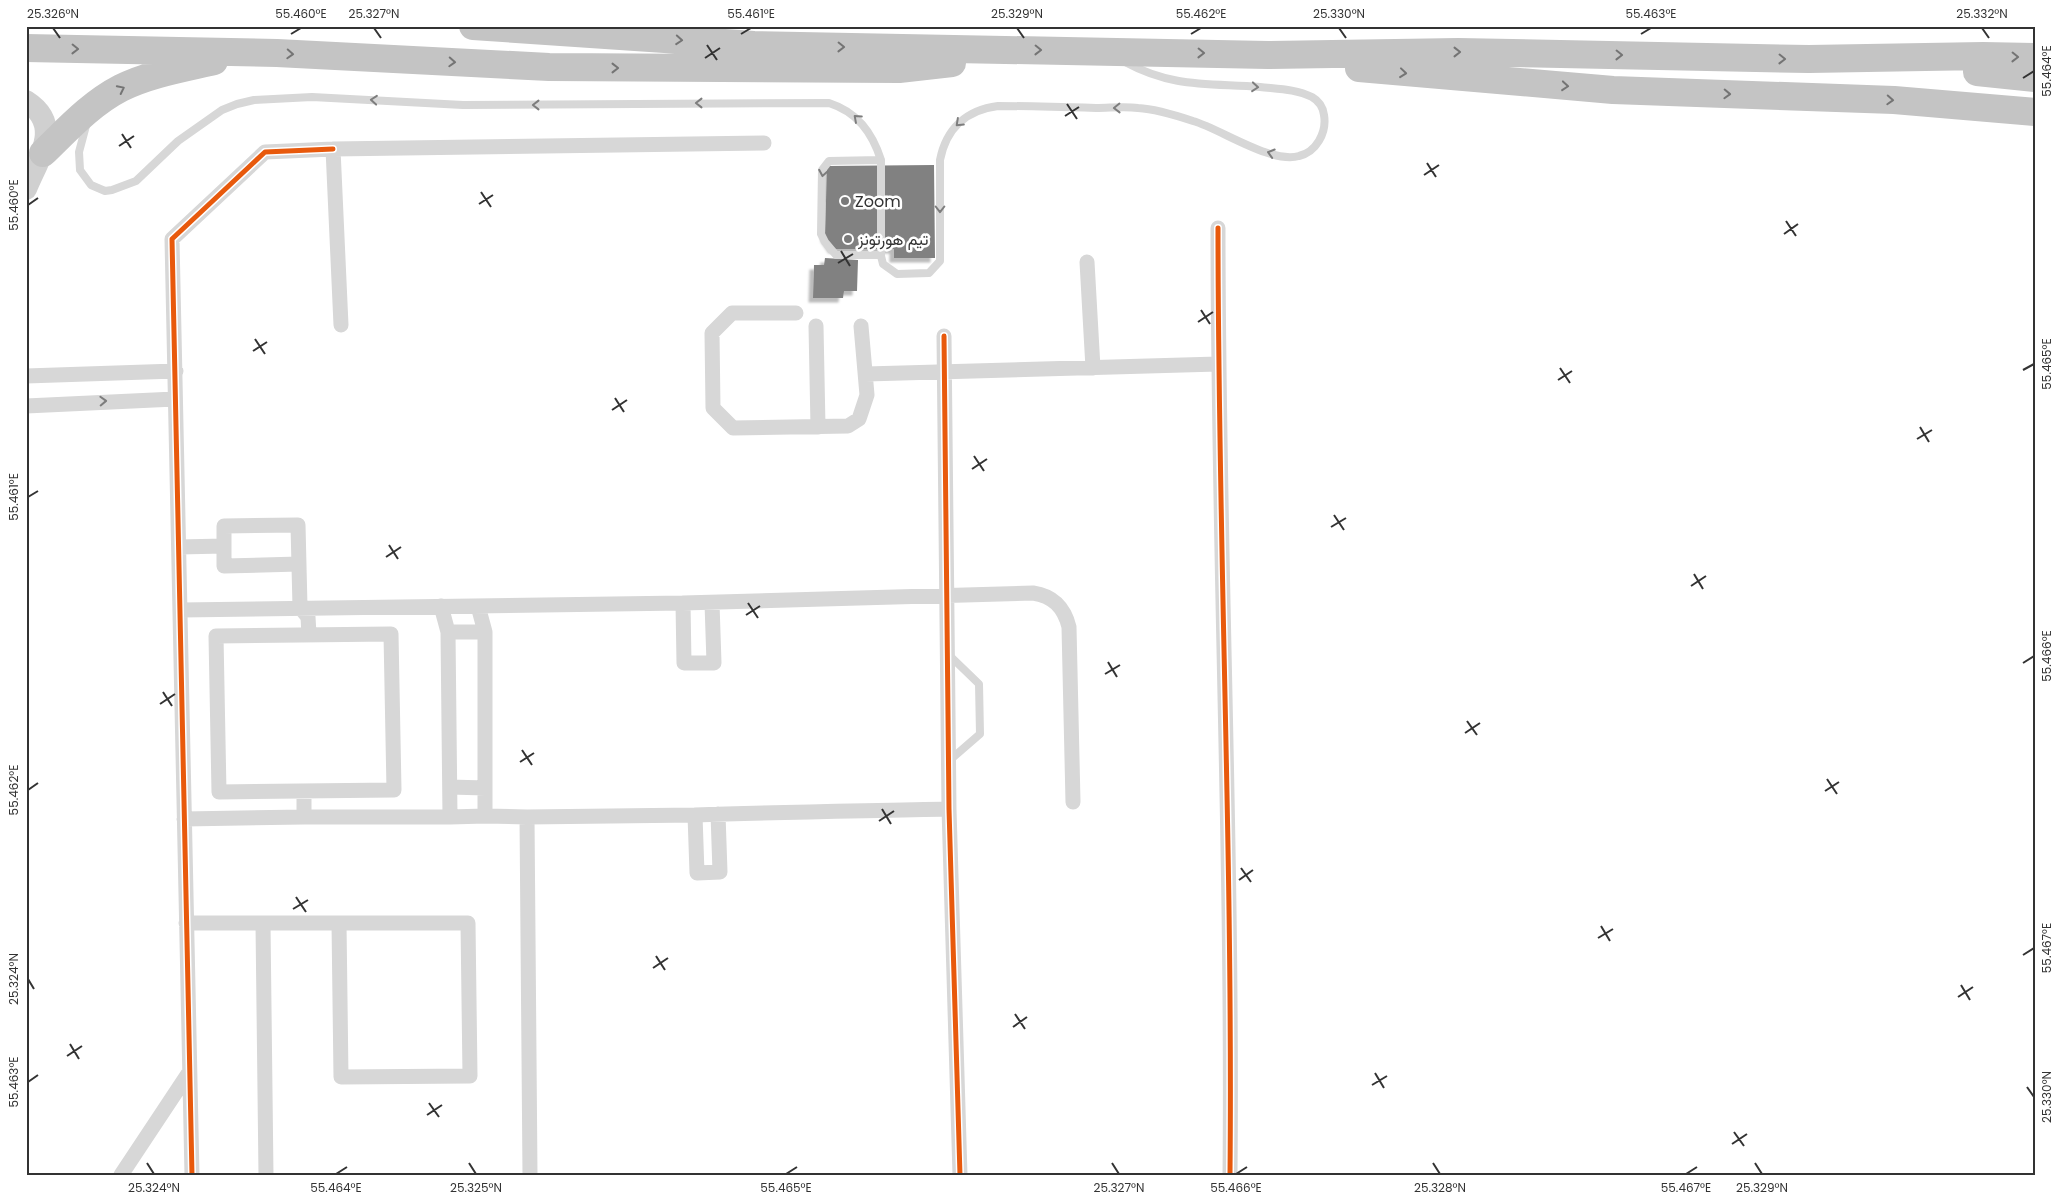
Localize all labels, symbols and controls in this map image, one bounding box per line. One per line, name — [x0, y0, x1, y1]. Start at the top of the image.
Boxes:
text: 25.326°N — [27, 5, 79, 22]
text: 55.460°E — [275, 5, 327, 22]
text: 25.327°N — [349, 5, 399, 22]
text: 55.461°E — [727, 5, 775, 22]
text: 25.329°N — [991, 5, 1043, 22]
text: 55.462°E — [1176, 5, 1226, 22]
text: 25.330°N — [1313, 5, 1365, 22]
text: 55.463°E — [1626, 5, 1676, 22]
text: 25.332°N — [1956, 5, 2008, 22]
one-way arrow — [675, 35, 683, 46]
one-way arrow — [838, 42, 845, 52]
one-way arrow — [72, 44, 79, 54]
one-way arrow — [1035, 45, 1043, 56]
text: 55.464°E — [2038, 45, 2055, 97]
one-way arrow — [1454, 47, 1461, 57]
one-way arrow — [286, 48, 294, 59]
one-way arrow — [1197, 48, 1205, 59]
one-way arrow — [1616, 50, 1624, 60]
one-way arrow — [2012, 52, 2019, 62]
one-way arrow — [1778, 54, 1786, 64]
one-way arrow — [448, 57, 456, 68]
one-way arrow — [611, 63, 619, 73]
one-way arrow — [1400, 67, 1408, 78]
one-way arrow — [1562, 80, 1570, 91]
one-way arrow — [1252, 81, 1260, 92]
one-way arrow — [116, 85, 125, 95]
one-way arrow — [1724, 89, 1732, 99]
one-way arrow — [370, 95, 378, 106]
one-way arrow — [1886, 95, 1894, 106]
one-way arrow — [695, 98, 702, 108]
one-way arrow — [532, 99, 540, 110]
one-way arrow — [1112, 103, 1120, 113]
one-way arrow — [854, 115, 863, 124]
one-way arrow — [956, 117, 965, 126]
one-way arrow — [1267, 149, 1275, 159]
one-way arrow — [819, 169, 829, 177]
text: 55.460°E — [5, 179, 22, 231]
place label: Zoom — [855, 190, 901, 213]
marker: Zoom — [839, 195, 851, 207]
one-way arrow — [935, 205, 945, 213]
place label: تيم هورتونز — [857, 228, 929, 251]
marker: تيم هورتونز — [842, 233, 854, 245]
text: 55.465°E — [2038, 338, 2055, 390]
one-way arrow — [99, 396, 107, 407]
text: 55.461°E — [5, 473, 22, 521]
text: 55.466°E — [2038, 630, 2055, 682]
text: 55.462°E — [5, 765, 22, 815]
text: 55.467°E — [2038, 923, 2055, 973]
text: 25.324°N — [5, 953, 22, 1005]
text: 55.463°E — [5, 1057, 22, 1107]
text: 25.330°N — [2038, 1071, 2055, 1123]
text: 25.324°N — [128, 1179, 180, 1196]
text: 55.464°E — [310, 1179, 362, 1196]
text: 25.325°N — [450, 1179, 502, 1196]
text: 55.465°E — [760, 1179, 812, 1196]
text: 25.327°N — [1094, 1179, 1144, 1196]
text: 55.466°E — [1210, 1179, 1262, 1196]
text: 25.328°N — [1414, 1179, 1466, 1196]
text: 55.467°E — [1661, 1179, 1711, 1196]
text: 25.329°N — [1736, 1179, 1788, 1196]

